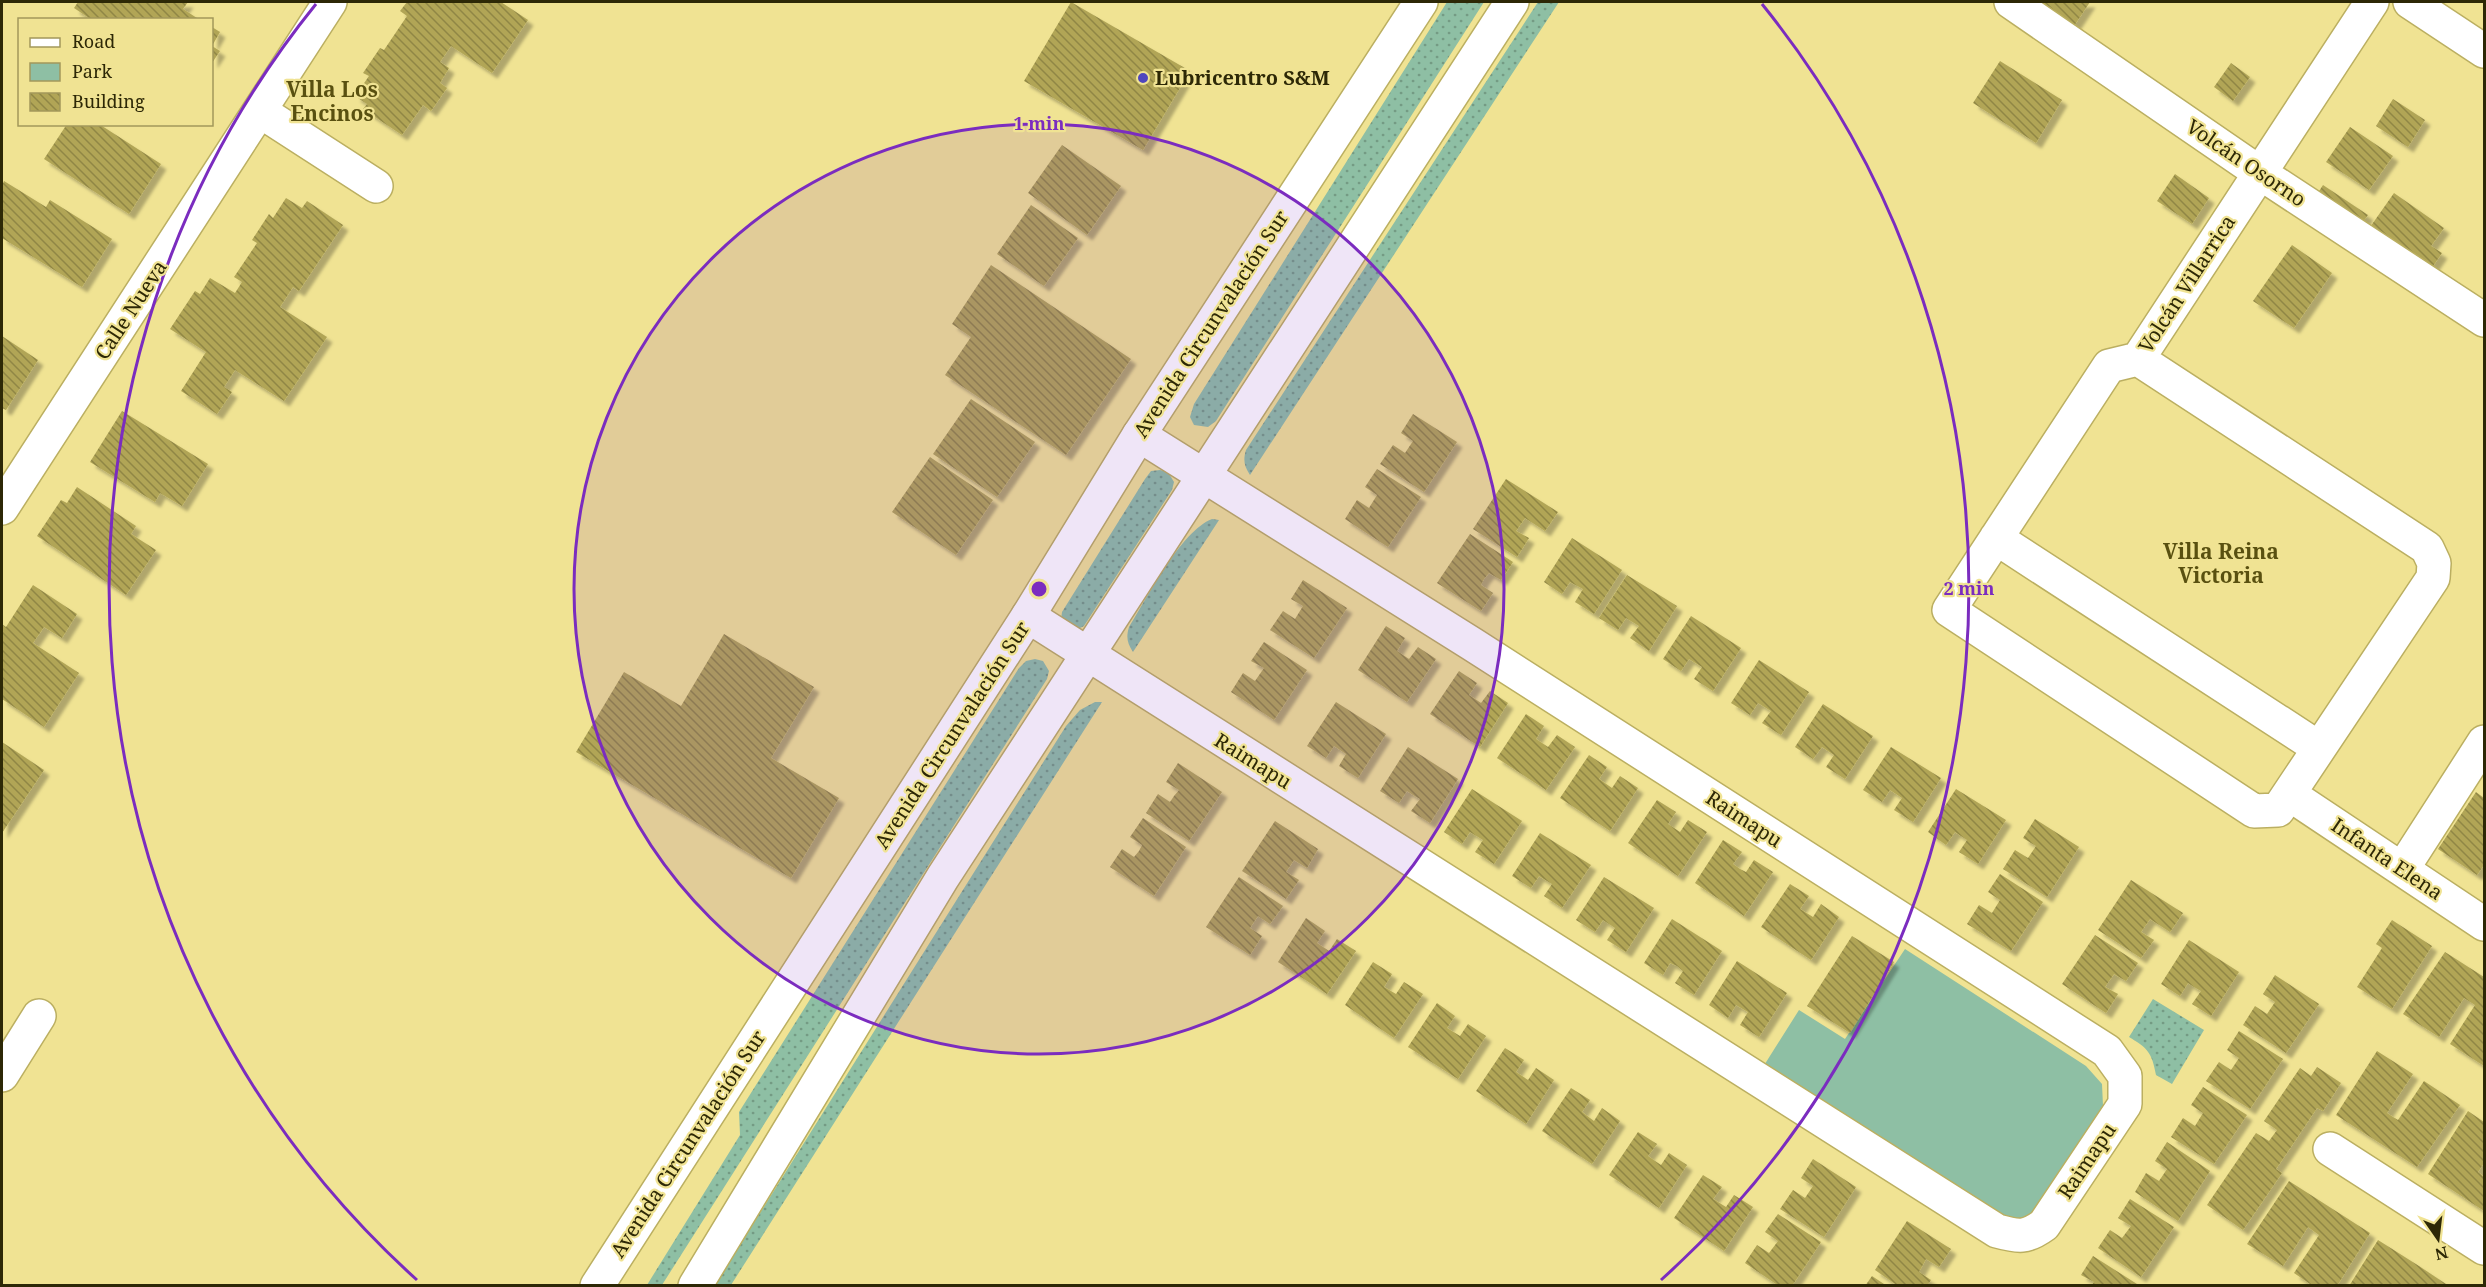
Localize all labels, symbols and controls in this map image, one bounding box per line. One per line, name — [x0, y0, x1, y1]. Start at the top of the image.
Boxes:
legend — [18, 18, 213, 126]
text: Road — [72, 29, 115, 53]
text: Park — [72, 59, 112, 83]
place label: Lubricentro S&M — [1155, 64, 1330, 91]
marker: Lubricentro S&M — [1136, 71, 1150, 85]
district label: Villa Los Encinos — [286, 75, 378, 127]
text: Building — [72, 89, 145, 113]
text: 1 min — [1014, 111, 1064, 135]
street label: Volcán Osorno — [2181, 113, 2311, 213]
street label: Avenida Circunvalación Sur — [1127, 204, 1295, 443]
street label: Volcán Villarrica — [2132, 210, 2241, 358]
street label: Calle Nueva — [88, 255, 173, 365]
district label: Villa Reina Victoria — [2163, 537, 2279, 589]
text: 2 min — [1944, 576, 1994, 600]
centre of rings — [1029, 579, 1049, 599]
street label: Avenida Circunvalación Sur — [868, 615, 1036, 854]
street label: Raimapu — [1210, 726, 1297, 795]
street label: Raimapu — [1701, 784, 1788, 853]
street label: Infanta Elena — [2326, 811, 2448, 906]
street label: Avenida Circunvalación Sur — [604, 1024, 772, 1263]
street label: Raimapu — [2051, 1117, 2122, 1204]
north arrow — [2408, 1209, 2468, 1269]
text: N — [2432, 1241, 2450, 1266]

